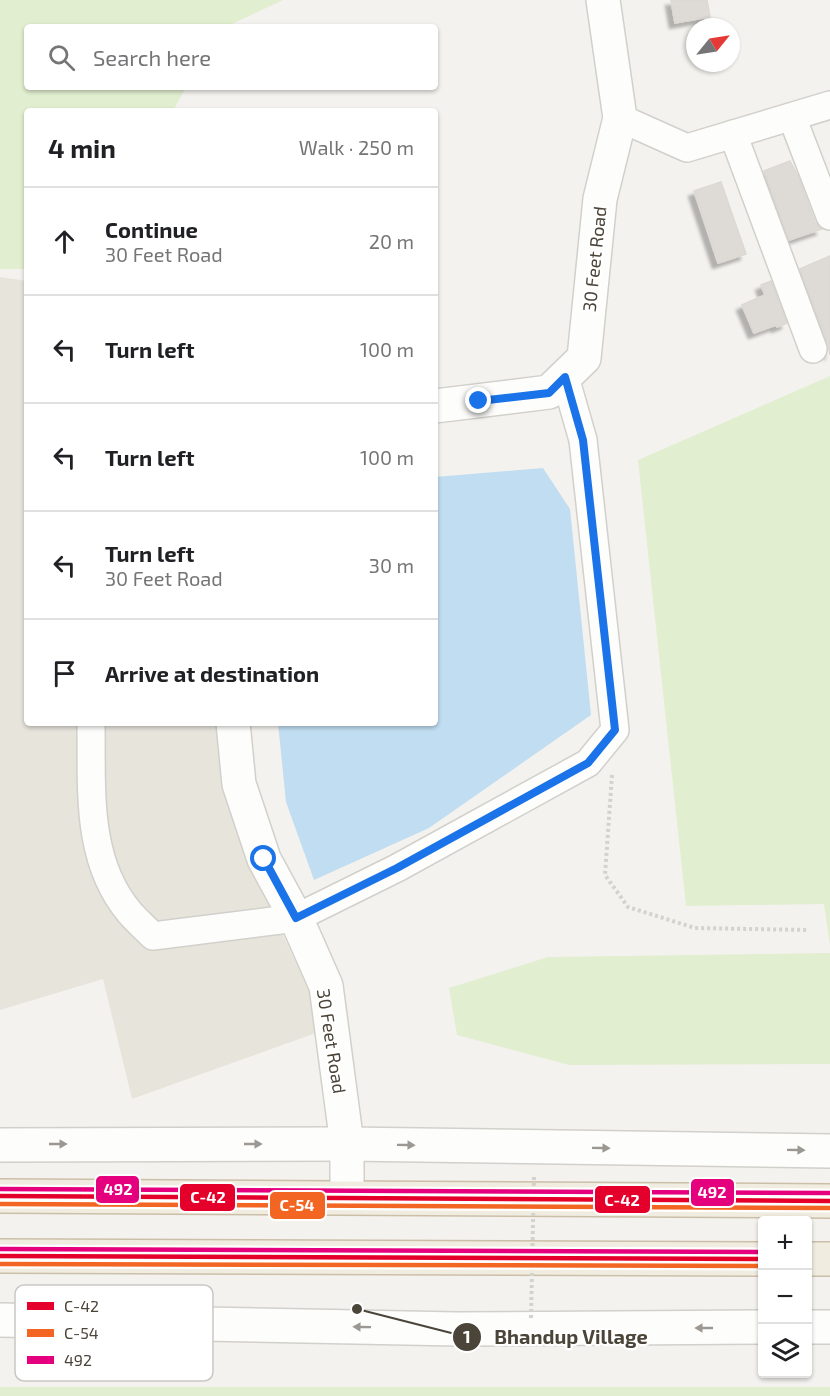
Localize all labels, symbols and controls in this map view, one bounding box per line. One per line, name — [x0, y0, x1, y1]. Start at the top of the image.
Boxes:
north arrow — [686, 18, 740, 72]
search box — [24, 24, 438, 90]
icon: search — [45, 41, 78, 74]
text: Search here — [93, 44, 211, 70]
text: 4 min — [48, 132, 116, 163]
text: Walk · 250 m — [299, 135, 414, 159]
street label: 30 Feet Road — [578, 205, 610, 313]
text: Continue — [105, 216, 198, 242]
icon: ahead — [48, 225, 81, 258]
text: 20 m — [369, 229, 414, 253]
text: 30 Feet Road — [105, 242, 223, 266]
icon: left — [48, 333, 81, 366]
text: Turn left — [105, 336, 194, 362]
text: 100 m — [360, 337, 414, 361]
route end — [465, 387, 491, 413]
icon: left — [48, 441, 81, 474]
text: Turn left — [105, 444, 194, 470]
text: 100 m — [360, 445, 414, 469]
text: Turn left — [105, 540, 194, 566]
icon: left — [48, 549, 81, 582]
text: 30 m — [369, 553, 414, 577]
text: 30 Feet Road — [105, 566, 223, 590]
icon: arrive — [48, 657, 81, 690]
text: Arrive at destination — [105, 660, 319, 686]
route start — [250, 845, 276, 871]
street label: 30 Feet Road — [313, 987, 351, 1095]
one-way arrow — [49, 1139, 68, 1149]
one-way arrow — [244, 1139, 263, 1149]
one-way arrow — [396, 1140, 415, 1150]
one-way arrow — [591, 1143, 610, 1152]
one-way arrow — [786, 1145, 805, 1155]
line badge: 492 — [95, 1175, 140, 1204]
line badge: 492 — [690, 1178, 735, 1207]
text: 492 — [104, 1179, 132, 1198]
text: 492 — [698, 1182, 726, 1201]
line badge: C-42 — [179, 1183, 236, 1212]
line badge: C-42 — [594, 1185, 651, 1214]
text: C-42 — [190, 1187, 226, 1206]
text: C-42 — [604, 1190, 640, 1209]
line badge: C-54 — [269, 1191, 326, 1220]
text: C-54 — [280, 1195, 314, 1214]
map controls — [758, 1216, 812, 1378]
button: + — [758, 1216, 812, 1270]
button: − — [758, 1270, 812, 1324]
legend — [15, 1285, 213, 1381]
text: C-42 — [64, 1296, 99, 1315]
callout: Bhandup Village — [452, 1318, 660, 1356]
one-way arrow — [353, 1322, 372, 1332]
text: C-54 — [64, 1323, 99, 1342]
one-way arrow — [695, 1323, 714, 1333]
text: Bhandup Village — [494, 1324, 648, 1348]
button: layers — [758, 1324, 812, 1378]
text: 1 — [463, 1325, 471, 1347]
text: 492 — [64, 1350, 92, 1369]

